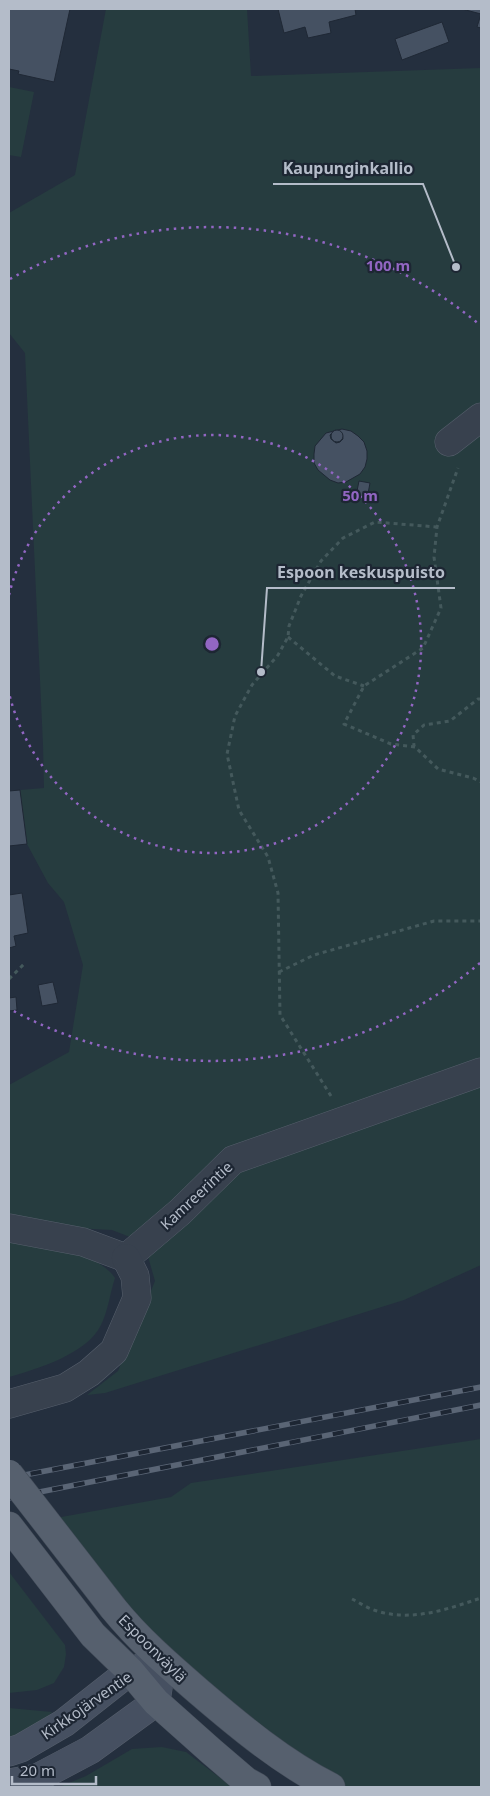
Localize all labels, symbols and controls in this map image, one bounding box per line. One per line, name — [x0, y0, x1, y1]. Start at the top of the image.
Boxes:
callout: Kaupunginkallio — [273, 153, 423, 184]
text: Kaupunginkallio — [283, 157, 413, 179]
text: 100 m — [366, 255, 410, 275]
text: 50 m — [342, 485, 378, 505]
callout: Espoon keskuspuisto — [267, 557, 455, 588]
text: Espoon keskuspuisto — [277, 561, 445, 583]
centre of rings — [203, 635, 221, 653]
street label: Kamreerintie — [156, 1156, 236, 1234]
street label: Espoonväylä — [115, 1610, 191, 1686]
street label: Kirkkojärventie — [37, 1666, 135, 1744]
scale bar — [12, 1754, 96, 1786]
text: 20 m — [20, 1760, 55, 1780]

